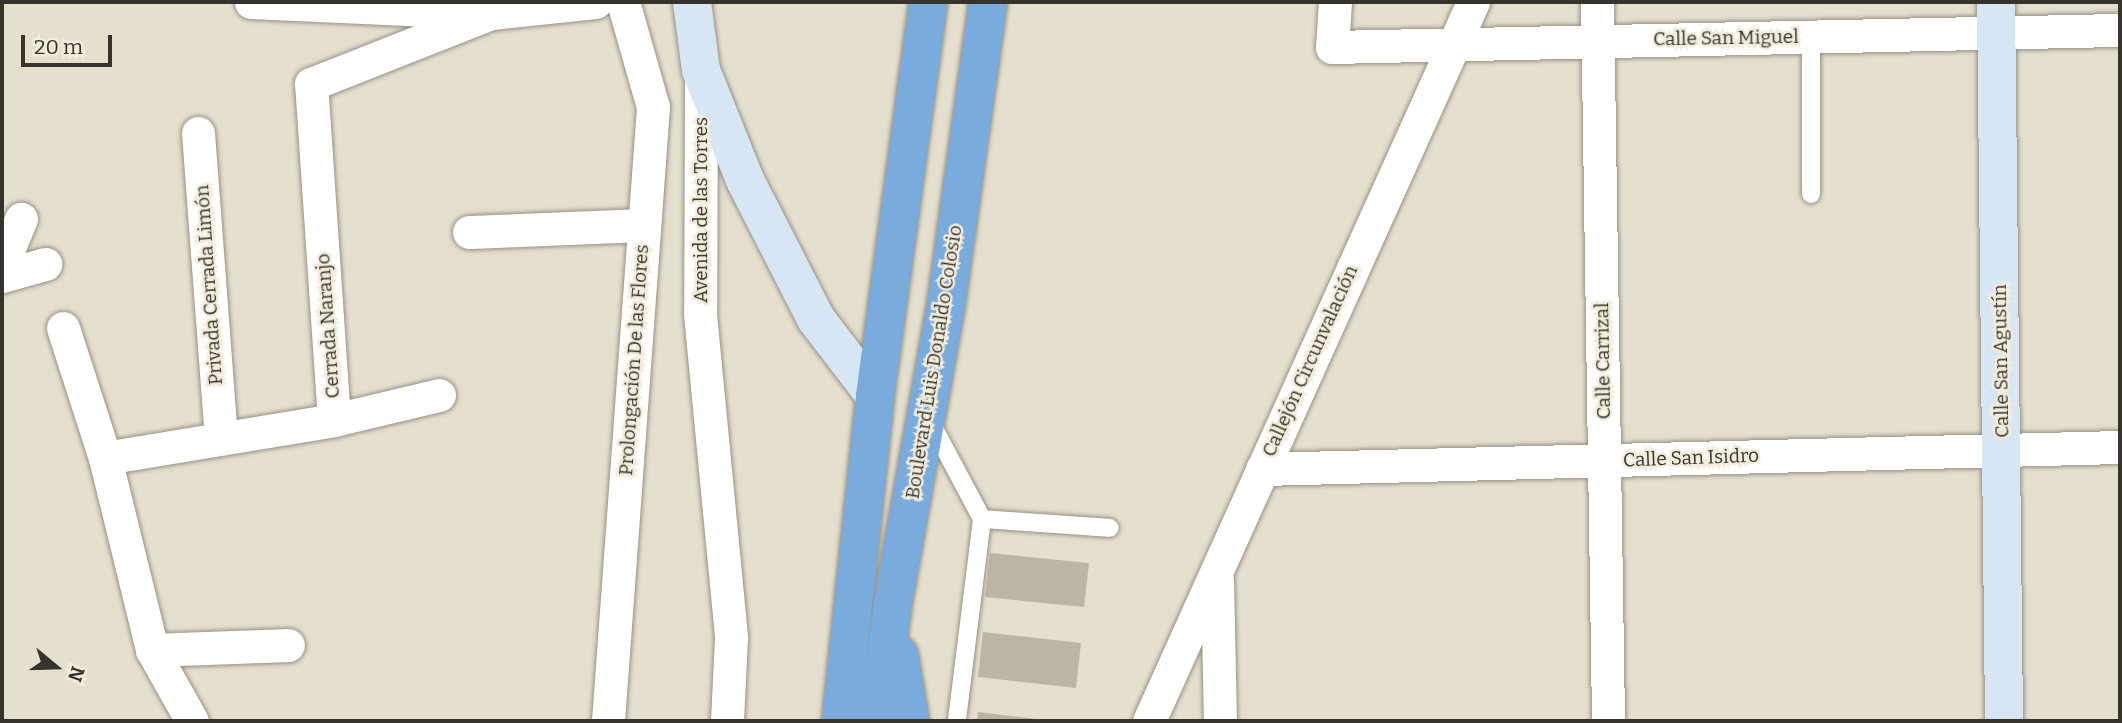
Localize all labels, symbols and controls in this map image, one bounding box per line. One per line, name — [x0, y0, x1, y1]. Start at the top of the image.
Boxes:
scale bar — [24, 21, 116, 65]
street label: Calle San Miguel — [1653, 25, 1799, 51]
text: 20 m — [34, 34, 83, 60]
street label: Avenida de las Torres — [690, 117, 712, 303]
street label: Privada Cerrada Limón — [191, 184, 227, 386]
street label: Boulevard Luis Donaldo Colosio — [901, 224, 967, 500]
street label: Prolongación De las Flores — [615, 244, 653, 476]
street label: Cerrada Naranjo — [312, 253, 344, 399]
street label: Callejón Circunvalación — [1257, 262, 1363, 460]
street label: Calle San Agustín — [1988, 284, 2014, 438]
street label: Calle Carrizal — [1591, 303, 1615, 419]
street label: Calle San Isidro — [1623, 444, 1759, 472]
north arrow — [21, 632, 91, 702]
text: N — [63, 663, 90, 685]

